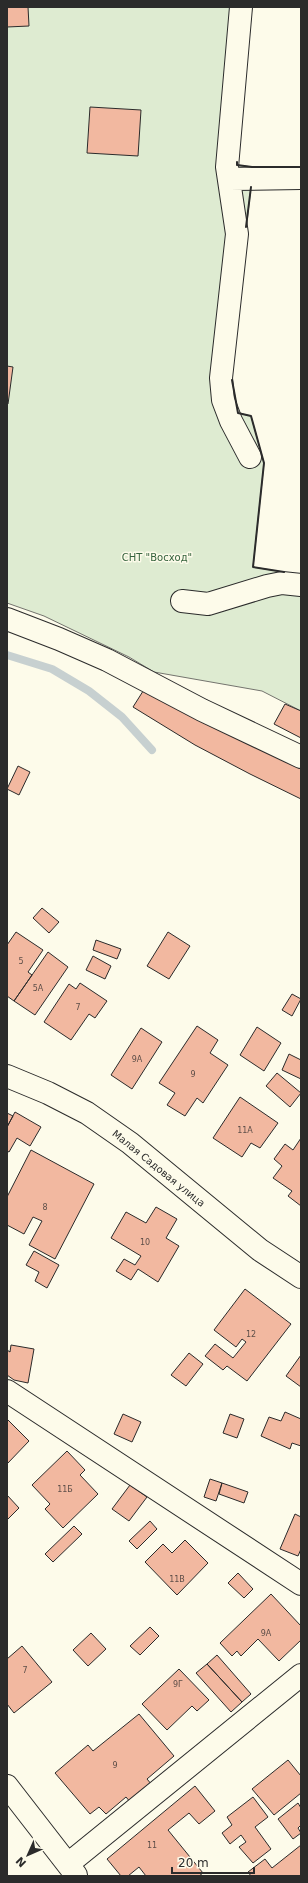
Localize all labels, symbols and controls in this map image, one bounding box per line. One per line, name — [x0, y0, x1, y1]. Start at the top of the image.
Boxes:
park label: СНТ "Восход" — [122, 552, 192, 563]
house number: 5 — [18, 957, 24, 966]
house number: 5А — [33, 984, 44, 993]
house number: 7 — [75, 1003, 81, 1012]
house number: 9А — [132, 1055, 143, 1064]
house number: 9 — [190, 1070, 196, 1079]
house number: 11А — [237, 1126, 253, 1135]
street label: Малая Садовая улица — [110, 1128, 207, 1209]
house number: 8 — [42, 1203, 48, 1212]
house number: 10 — [140, 1238, 150, 1247]
house number: 12 — [246, 1330, 256, 1339]
house number: 11Б — [57, 1485, 73, 1494]
house number: 11В — [169, 1575, 185, 1584]
house number: 9А — [261, 1629, 272, 1638]
house number: 7 — [22, 1666, 28, 1675]
house number: 9Г — [173, 1680, 183, 1689]
house number: 9 — [112, 1761, 118, 1770]
north arrow — [8, 1835, 48, 1875]
house number: 11 — [147, 1841, 157, 1850]
scale bar — [172, 1849, 254, 1875]
text: N — [13, 1854, 29, 1870]
text: 20 m — [178, 1856, 209, 1870]

